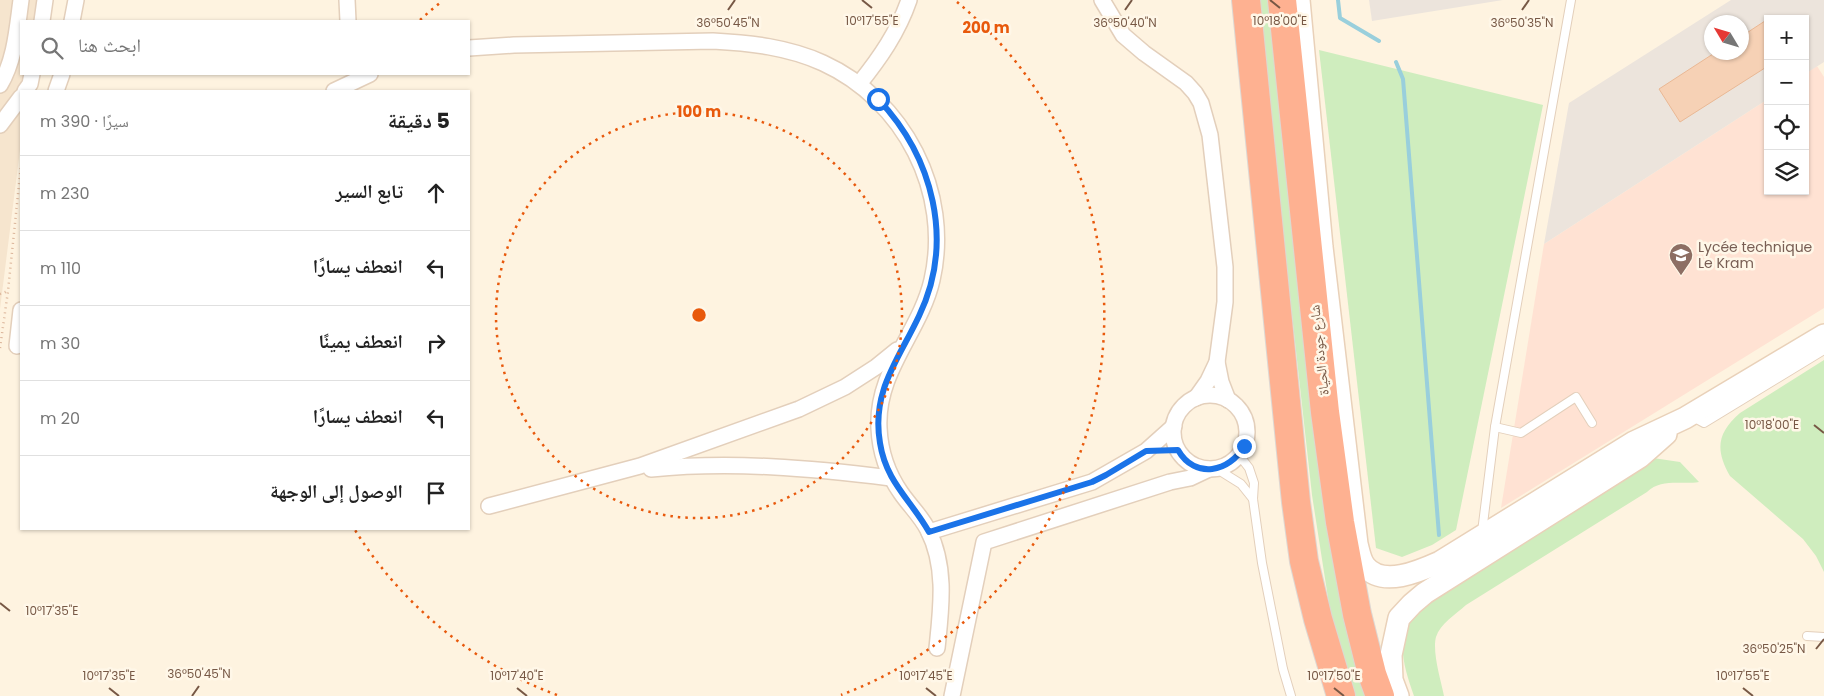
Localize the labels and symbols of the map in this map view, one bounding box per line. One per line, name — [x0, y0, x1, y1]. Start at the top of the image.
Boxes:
text: 10°17'55"E — [845, 12, 899, 29]
text: 10°18'00"E — [1253, 12, 1307, 29]
text: 36°50'45"N — [696, 14, 760, 31]
text: 36°50'40"N — [1093, 14, 1157, 31]
text: 36°50'35"N — [1490, 14, 1554, 31]
north arrow — [1704, 15, 1749, 60]
text: 200 m — [962, 17, 1010, 38]
route start — [867, 88, 890, 111]
text: 100 m — [677, 101, 721, 122]
place label: Lycée technique Le Kram — [1698, 237, 1813, 273]
school or university icon: Lycée technique Le Kram — [1668, 242, 1694, 276]
street label: شارع جودة الحياة — [1304, 304, 1334, 396]
centre of rings — [690, 306, 708, 324]
text: 10°18'00"E — [1745, 416, 1799, 433]
route end — [1233, 435, 1256, 458]
text: 10°17'35"E — [26, 602, 78, 619]
text: 36°50'25"N — [1743, 640, 1805, 657]
text: 36°50'45"N — [167, 665, 231, 682]
text: 10°17'35"E — [83, 667, 135, 684]
text: 10°17'40"E — [490, 667, 544, 684]
text: 10°17'45"E — [899, 667, 953, 684]
text: 10°17'50"E — [1307, 667, 1361, 684]
text: 10°17'55"E — [1716, 667, 1770, 684]

